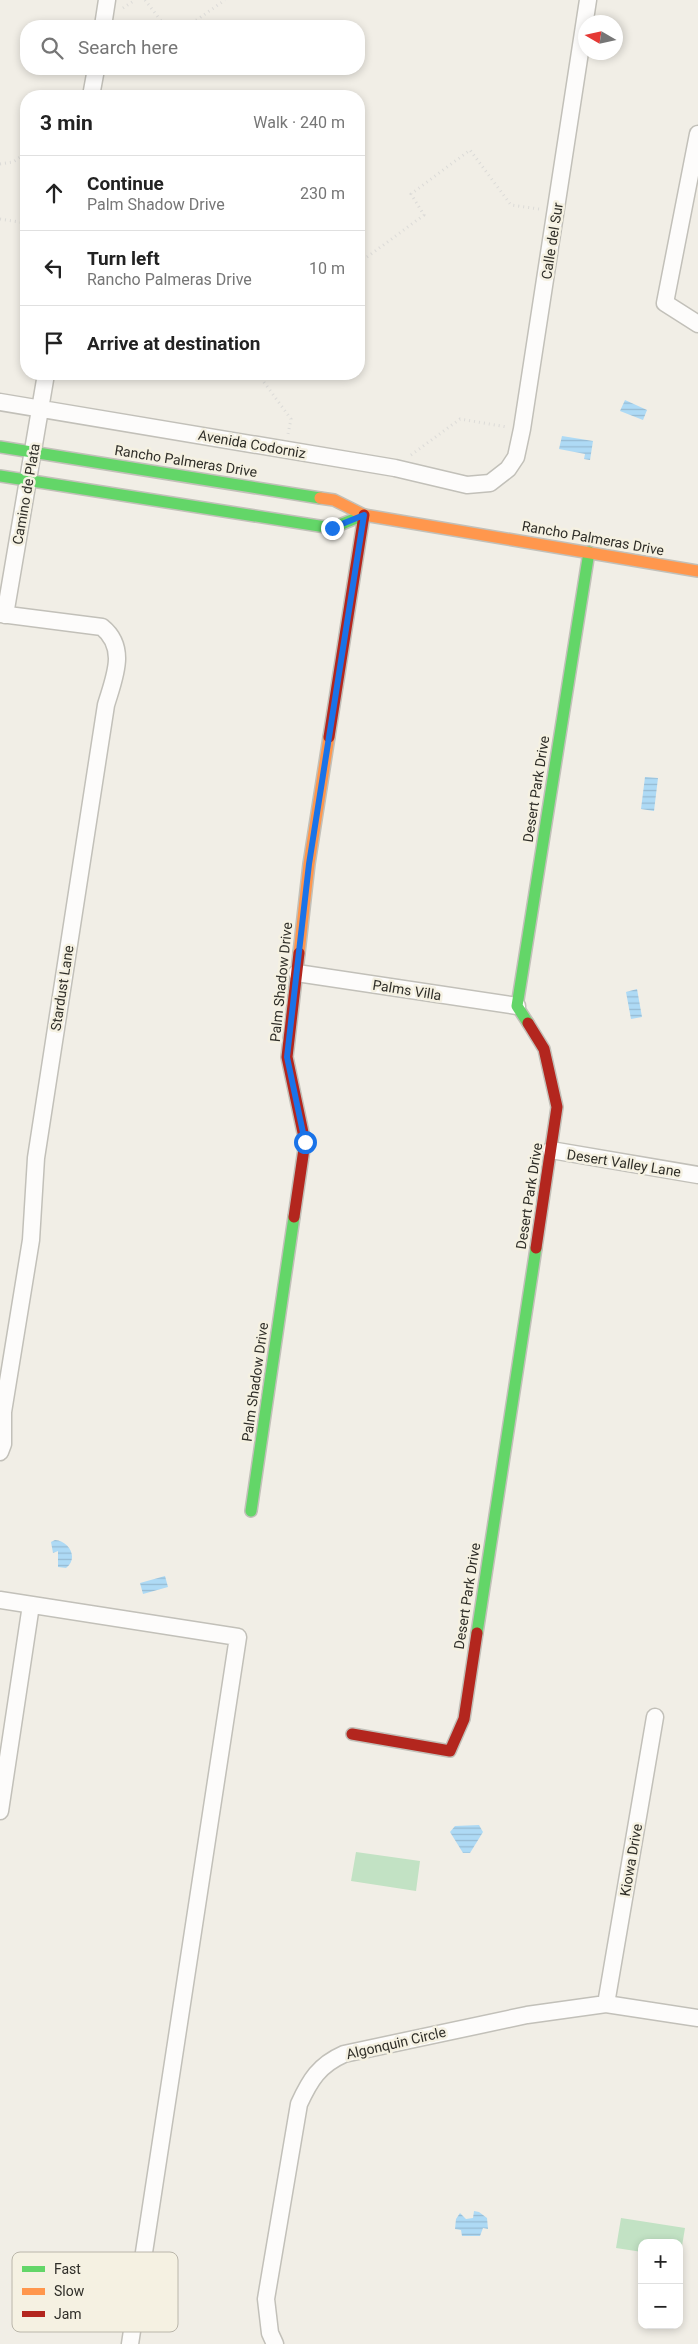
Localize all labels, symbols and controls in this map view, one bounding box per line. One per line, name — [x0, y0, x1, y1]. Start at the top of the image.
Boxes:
north arrow — [578, 15, 623, 60]
search box — [20, 20, 365, 75]
icon: search — [38, 34, 66, 62]
text: Search here — [78, 36, 178, 59]
text: 3 min — [40, 111, 93, 135]
text: Walk · 240 m — [253, 113, 345, 132]
text: Continue — [87, 172, 164, 195]
icon: ahead — [40, 179, 68, 207]
text: 230 m — [300, 184, 345, 203]
text: Palm Shadow Drive — [87, 195, 225, 214]
street label: Calle del Sur — [538, 201, 566, 280]
text: Turn left — [87, 247, 160, 270]
icon: left — [40, 254, 68, 282]
text: 10 m — [309, 259, 345, 278]
text: Rancho Palmeras Drive — [87, 270, 252, 289]
icon: arrive — [40, 329, 68, 357]
text: Arrive at destination — [87, 332, 260, 355]
street label: Avenida Codorniz — [197, 427, 307, 461]
street label: Camino de Plata — [9, 442, 43, 546]
street label: Rancho Palmeras Drive — [114, 442, 258, 480]
route end — [321, 517, 344, 540]
street label: Rancho Palmeras Drive — [521, 518, 665, 558]
street label: Desert Park Drive — [520, 735, 552, 843]
street label: Palm Shadow Drive — [267, 921, 295, 1043]
street label: Stardust Lane — [47, 944, 77, 1032]
street label: Palms Villa — [371, 977, 443, 1003]
route start — [294, 1131, 317, 1154]
street label: Desert Park Drive — [513, 1142, 545, 1250]
street label: Desert Valley Lane — [566, 1146, 682, 1180]
street label: Palm Shadow Drive — [239, 1321, 271, 1443]
street label: Desert Park Drive — [451, 1542, 483, 1650]
street label: Kiowa Drive — [617, 1823, 645, 1897]
street label: Algonquin Circle — [345, 2024, 447, 2062]
map controls — [638, 2239, 683, 2329]
button: + — [638, 2239, 683, 2284]
legend — [12, 2252, 178, 2332]
text: Fast — [54, 2261, 81, 2277]
text: Slow — [54, 2283, 85, 2299]
button: − — [638, 2284, 683, 2329]
text: Jam — [54, 2306, 82, 2322]

